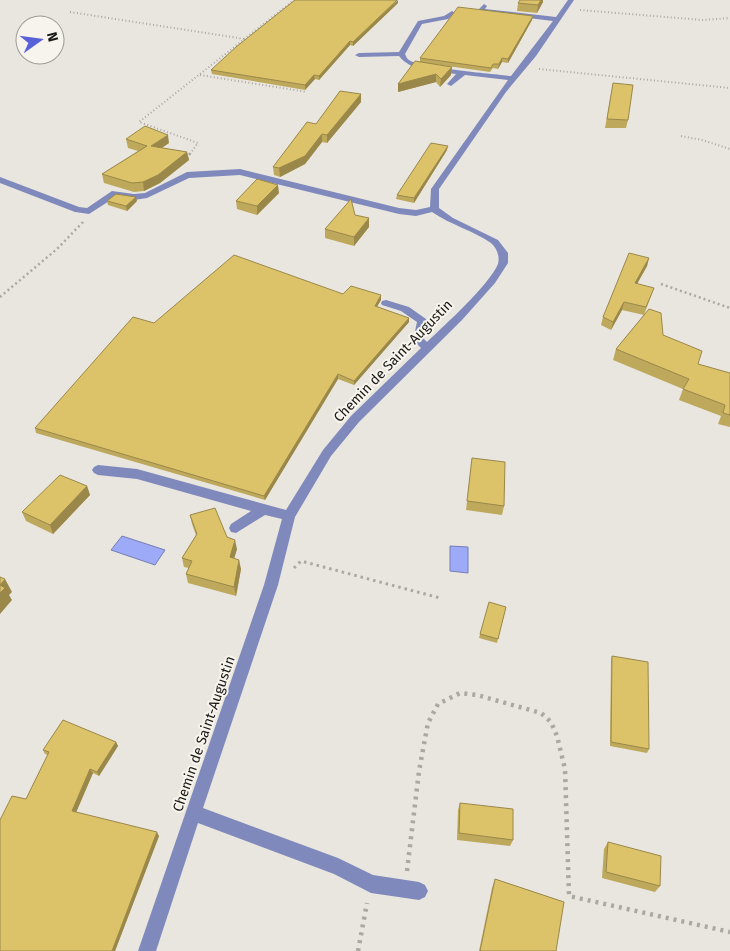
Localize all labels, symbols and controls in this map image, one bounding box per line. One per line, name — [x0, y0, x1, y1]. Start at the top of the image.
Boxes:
north arrow — [15, 15, 65, 65]
text: N — [43, 30, 62, 44]
street label: Chemin de Saint-Augustin — [330, 296, 456, 426]
street label: Chemin de Saint-Augustin — [169, 654, 239, 814]

